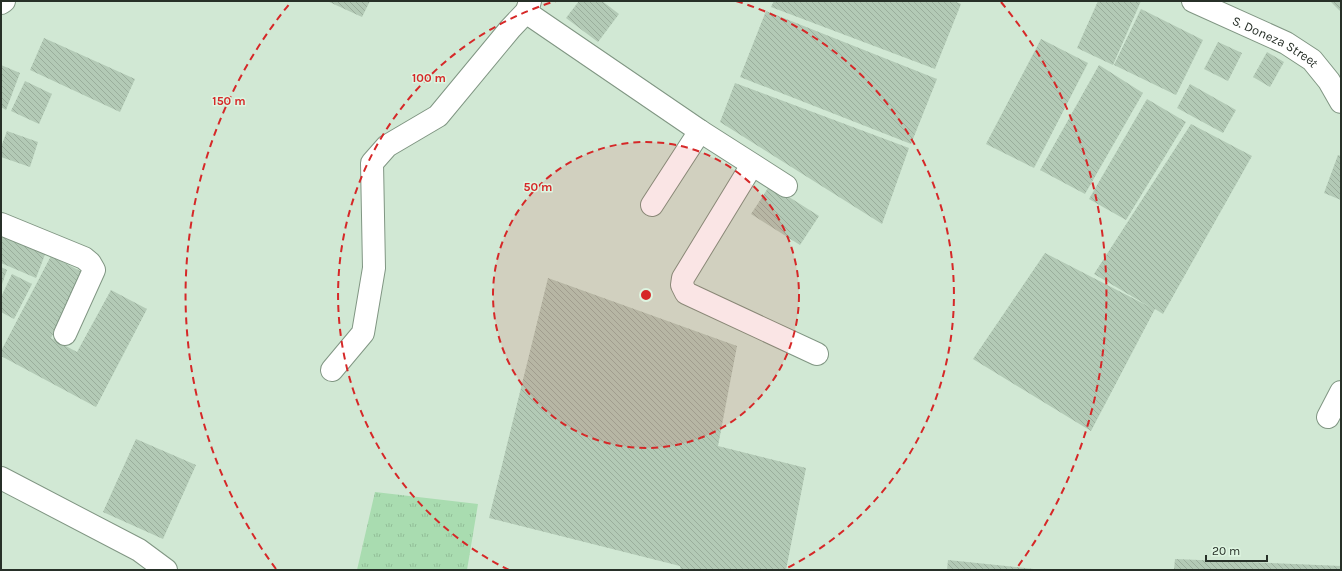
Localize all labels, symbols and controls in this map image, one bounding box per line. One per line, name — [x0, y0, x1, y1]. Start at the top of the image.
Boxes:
street label: S. Doneza Street — [1230, 12, 1322, 70]
text: 100 m — [412, 71, 446, 85]
text: 150 m — [212, 94, 246, 108]
text: 50 m — [524, 180, 553, 194]
centre of rings — [639, 288, 653, 302]
scale bar — [1206, 537, 1267, 563]
text: 20 m — [1212, 544, 1240, 558]

